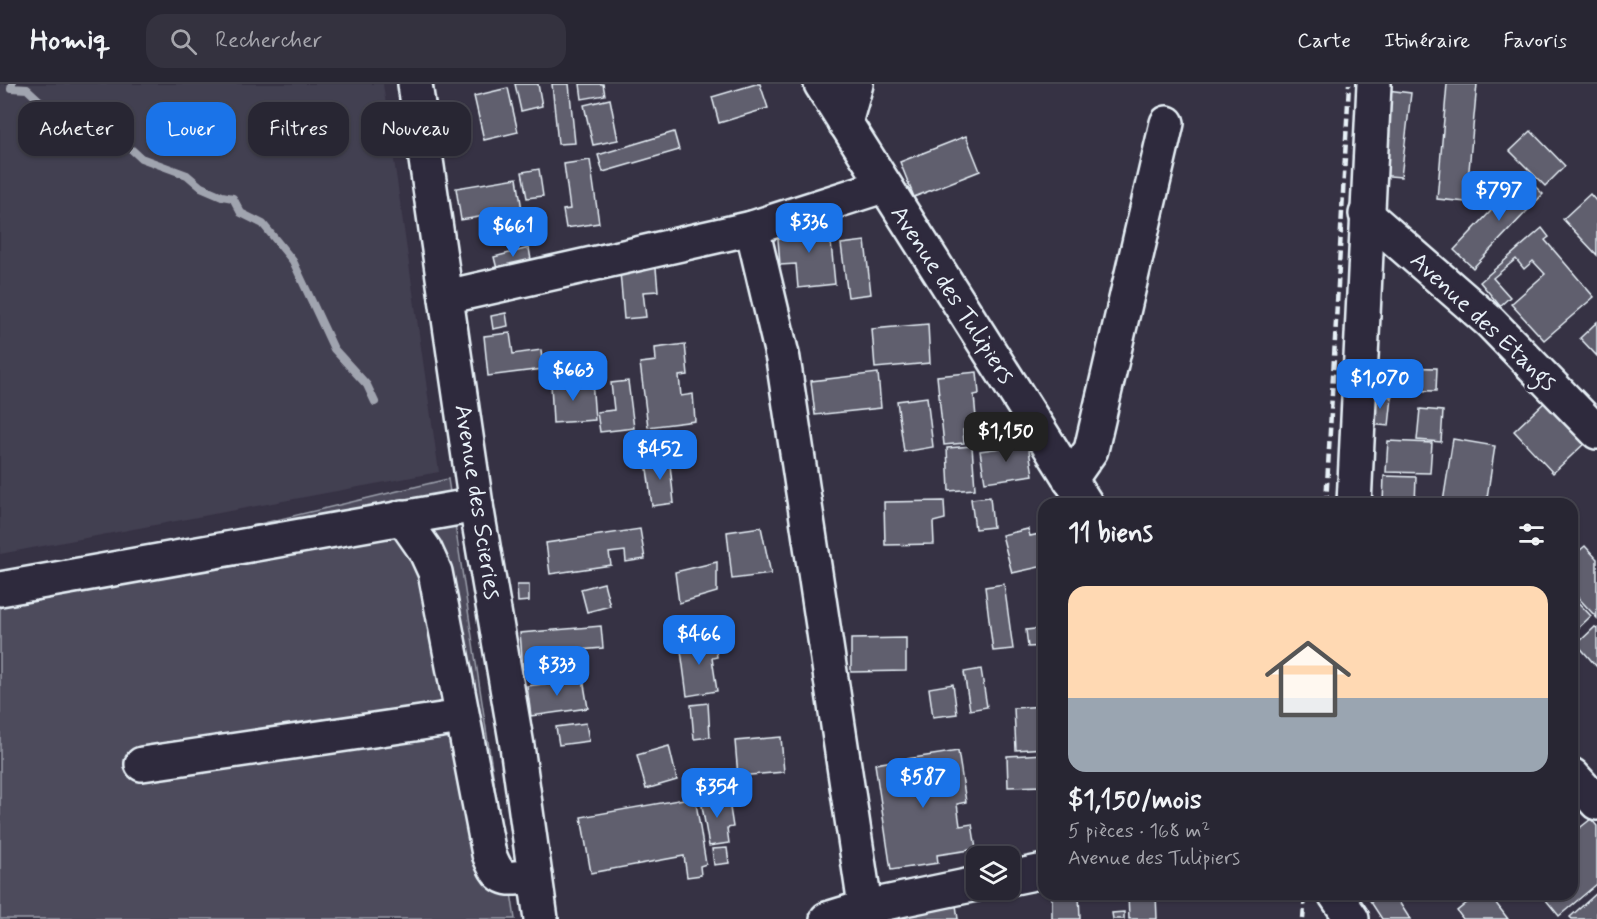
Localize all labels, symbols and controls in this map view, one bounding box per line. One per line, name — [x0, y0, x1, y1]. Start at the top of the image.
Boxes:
search box — [146, 14, 566, 68]
text: Homiq — [30, 23, 110, 60]
icon: search — [167, 25, 200, 58]
text: Rechercher — [215, 27, 322, 55]
text: Carte — [1297, 27, 1351, 55]
text: Itinéraire — [1384, 27, 1470, 55]
text: Favoris — [1503, 27, 1567, 55]
chip: Acheter — [18, 102, 134, 156]
chip: Louer — [146, 102, 236, 156]
chip: Filtres — [248, 102, 349, 156]
chip: Nouveau — [361, 102, 471, 156]
pin: $797 — [1463, 171, 1535, 222]
text: $797 — [1476, 177, 1523, 204]
street label: Avenue des Tulipiers — [883, 200, 1021, 390]
pin: $336 — [773, 203, 845, 254]
pin: $661 — [477, 207, 549, 258]
text: $336 — [790, 209, 828, 236]
text: $661 — [493, 213, 533, 240]
street label: Avenue des Etangs — [1401, 246, 1563, 400]
pin: $663 — [537, 351, 609, 402]
text: $663 — [552, 357, 594, 384]
pin: $1,070 — [1331, 359, 1429, 410]
text: $1,070 — [1351, 365, 1409, 392]
street label: Avenue des Scieries — [446, 402, 508, 602]
pin: $1,150 — [957, 412, 1055, 463]
text: $1,150 — [978, 418, 1034, 445]
pin: $452 — [624, 430, 696, 481]
text: $452 — [637, 436, 683, 463]
text: 11 biens — [1068, 517, 1153, 551]
icon: filters — [1515, 518, 1548, 551]
pin: $466 — [663, 615, 735, 666]
text: $466 — [677, 621, 721, 648]
icon: home — [1254, 625, 1362, 733]
pin: $333 — [521, 646, 593, 697]
text: $333 — [538, 652, 576, 679]
pin: $587 — [887, 758, 959, 809]
text: $587 — [900, 764, 946, 791]
pin: $354 — [681, 768, 753, 819]
text: $354 — [695, 774, 739, 801]
text: $1,150/mois — [1068, 784, 1202, 818]
text: 5 pièces · 168 m² — [1068, 818, 1210, 845]
text: Avenue des Tulipiers — [1068, 845, 1240, 872]
map controls — [966, 846, 1020, 900]
button: layers — [966, 846, 1020, 900]

